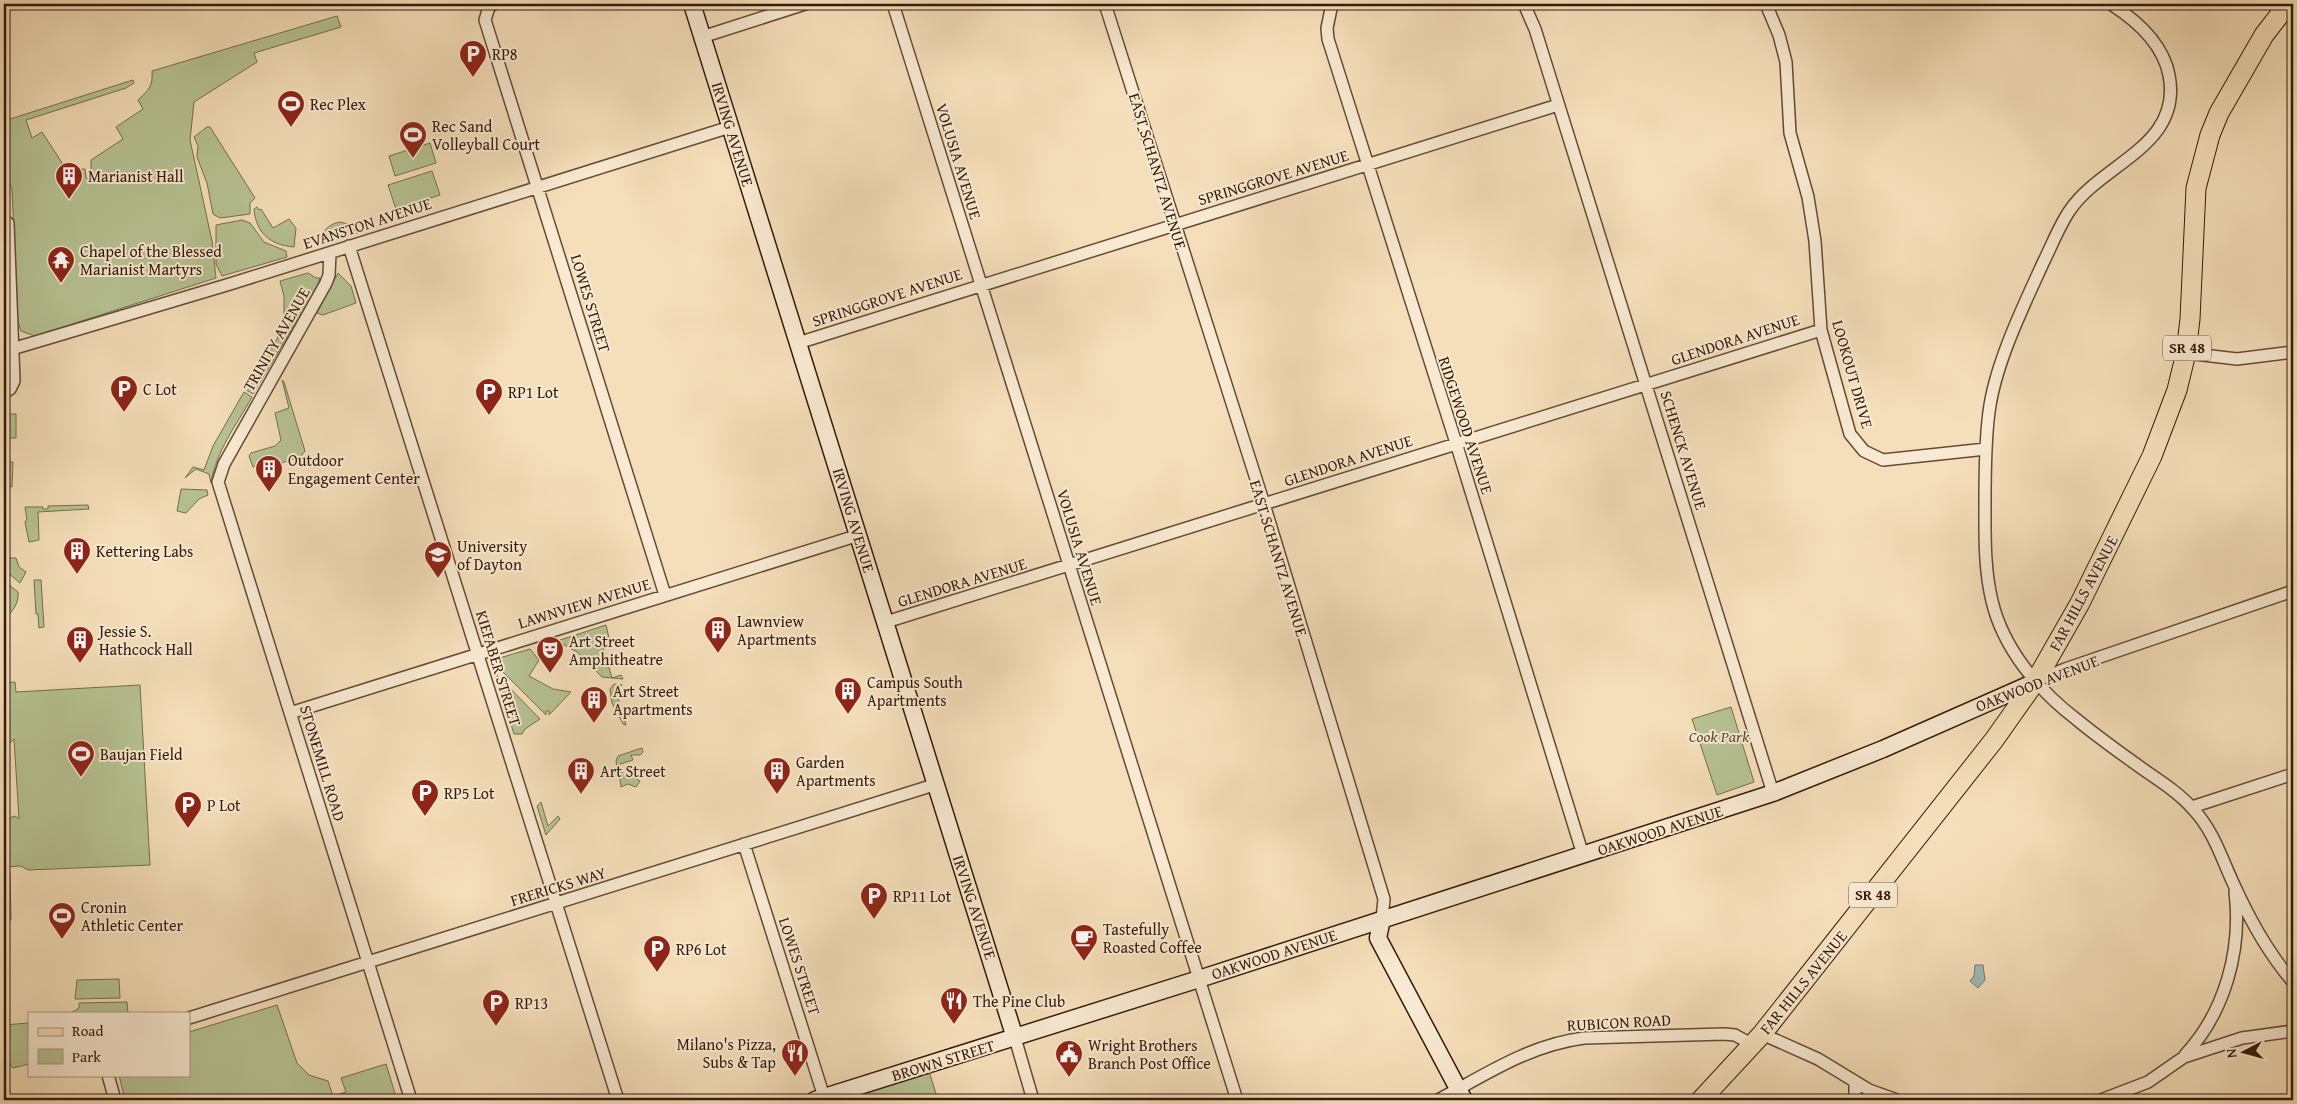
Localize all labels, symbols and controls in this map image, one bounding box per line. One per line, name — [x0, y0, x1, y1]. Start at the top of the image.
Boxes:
parking icon: RP8 — [458, 39, 488, 78]
place label: RP8 — [492, 42, 518, 66]
street label: IRVING AVENUE — [706, 79, 760, 189]
sports icon: Rec Plex — [276, 89, 306, 128]
street label: EAST SCHANTZ AVENUE — [1123, 90, 1193, 252]
place label: Rec Plex — [310, 92, 367, 116]
street label: VOLUSIA AVENUE — [930, 100, 988, 222]
place label: Rec Sand Volleyball Court — [432, 114, 541, 156]
sports icon: Rec Sand Volleyball Court — [398, 120, 428, 159]
street label: SPRINGGROVE AVENUE — [1195, 143, 1351, 211]
building icon: Marianist Hall — [54, 161, 84, 200]
place label: Marianist Hall — [88, 164, 184, 188]
street label: EVANSTON AVENUE — [300, 191, 434, 255]
place label: Chapel of the Blessed Marianist Martyrs — [80, 239, 222, 281]
temple icon: Chapel of the Blessed Marianist Martyrs — [46, 245, 76, 284]
street label: LOWES STREET — [565, 251, 617, 355]
street label: SPRINGGROVE AVENUE — [809, 261, 965, 333]
street label: TRINITY AVENUE — [236, 282, 316, 396]
street label: GLENDORA AVENUE — [1668, 307, 1802, 371]
street label: LOOKOUT DRIVE — [1826, 317, 1880, 431]
road number: SR 48 — [2163, 336, 2211, 360]
street label: RIDGEWOOD AVENUE — [1432, 353, 1500, 497]
parking icon: C Lot — [109, 374, 139, 413]
place label: C Lot — [143, 377, 177, 401]
parking icon: RP1 Lot — [474, 377, 504, 416]
place label: RP1 Lot — [508, 380, 559, 404]
street label: SCHENCK AVENUE — [1654, 387, 1714, 513]
street label: GLENDORA AVENUE — [1281, 428, 1415, 492]
place label: Outdoor Engagement Center — [288, 448, 420, 490]
building icon: Outdoor Engagement Center — [254, 454, 284, 493]
street label: IRVING AVENUE — [827, 465, 881, 575]
street label: EAST SCHANTZ AVENUE — [1244, 477, 1314, 639]
street label: VOLUSIA AVENUE — [1051, 486, 1109, 608]
street label: FAR HILLS AVENUE — [2042, 531, 2124, 655]
place label: University of Dayton — [457, 534, 527, 576]
building icon: Kettering Labs — [62, 536, 92, 575]
place label: Kettering Labs — [96, 539, 193, 563]
school or university icon: University of Dayton — [423, 540, 453, 579]
street label: GLENDORA AVENUE — [895, 551, 1029, 613]
street label: LAWNVIEW AVENUE — [515, 571, 653, 635]
street label: KIEFABER STREET — [470, 607, 528, 729]
place label: Lawnview Apartments — [737, 609, 817, 651]
building icon: Lawnview Apartments — [703, 615, 733, 654]
place label: Jessie S. Hathcock Hall — [97, 619, 193, 661]
building icon: Jessie S. Hathcock Hall — [65, 625, 95, 664]
place label: Art Street Amphitheatre — [569, 629, 663, 671]
theatre icon: Art Street Amphitheatre — [535, 635, 565, 674]
street label: OAKWOOD AVENUE — [1972, 648, 2102, 718]
place label: Campus South Apartments — [867, 670, 963, 712]
building icon: Campus South Apartments — [833, 676, 863, 715]
place label: Art Street Apartments — [613, 679, 693, 721]
building icon: Art Street Apartments — [579, 685, 609, 724]
street label: STONEMILL ROAD — [294, 702, 352, 824]
park label: Cook Park — [1689, 724, 1750, 748]
sports icon: Baujan Field — [66, 739, 96, 778]
place label: Baujan Field — [100, 742, 183, 766]
place label: Garden Apartments — [796, 750, 876, 792]
building icon: Art Street — [566, 756, 596, 795]
building icon: Garden Apartments — [762, 756, 792, 795]
place label: Art Street — [600, 759, 666, 783]
parking icon: RP5 Lot — [410, 778, 440, 817]
place label: RP5 Lot — [444, 781, 495, 805]
parking icon: P Lot — [173, 790, 203, 829]
place label: P Lot — [207, 793, 241, 817]
street label: OAKWOOD AVENUE — [1594, 798, 1726, 862]
street label: IRVING AVENUE — [947, 852, 1003, 962]
street label: FRERICKS WAY — [507, 860, 609, 912]
parking icon: RP11 Lot — [859, 881, 889, 920]
road number: SR 48 — [1849, 882, 1897, 908]
place label: RP11 Lot — [893, 884, 952, 908]
place label: Cronin Athletic Center — [81, 895, 183, 937]
sports icon: Cronin Athletic Center — [47, 901, 77, 940]
street label: LOWES STREET — [773, 914, 827, 1018]
place label: Tastefully Roasted Coffee — [1103, 917, 1202, 959]
street label: OAKWOOD AVENUE — [1208, 922, 1340, 986]
cafe icon: Tastefully Roasted Coffee — [1069, 923, 1099, 962]
street label: FAR HILLS AVENUE — [1754, 925, 1852, 1039]
parking icon: RP6 Lot — [642, 934, 672, 973]
place label: RP6 Lot — [676, 937, 727, 961]
restaurant icon: The Pine Club — [939, 986, 969, 1025]
parking icon: RP13 — [481, 988, 511, 1027]
place label: The Pine Club — [973, 989, 1065, 1013]
place label: RP13 — [515, 991, 548, 1015]
street label: RUBICON ROAD — [1566, 1007, 1672, 1037]
legend — [28, 1012, 190, 1076]
text: Road — [72, 1020, 103, 1041]
north arrow — [2220, 1026, 2270, 1076]
place label: Milano's Pizza, Subs & Tap — [677, 1032, 776, 1074]
street label: BROWN STREET — [888, 1033, 998, 1087]
place label: Wright Brothers Branch Post Office — [1088, 1033, 1211, 1075]
restaurant icon: Milano's Pizza, Subs & Tap — [780, 1038, 810, 1077]
public building icon: Wright Brothers Branch Post Office — [1054, 1039, 1084, 1078]
text: Park — [72, 1046, 101, 1067]
text: N — [2221, 1047, 2242, 1059]

